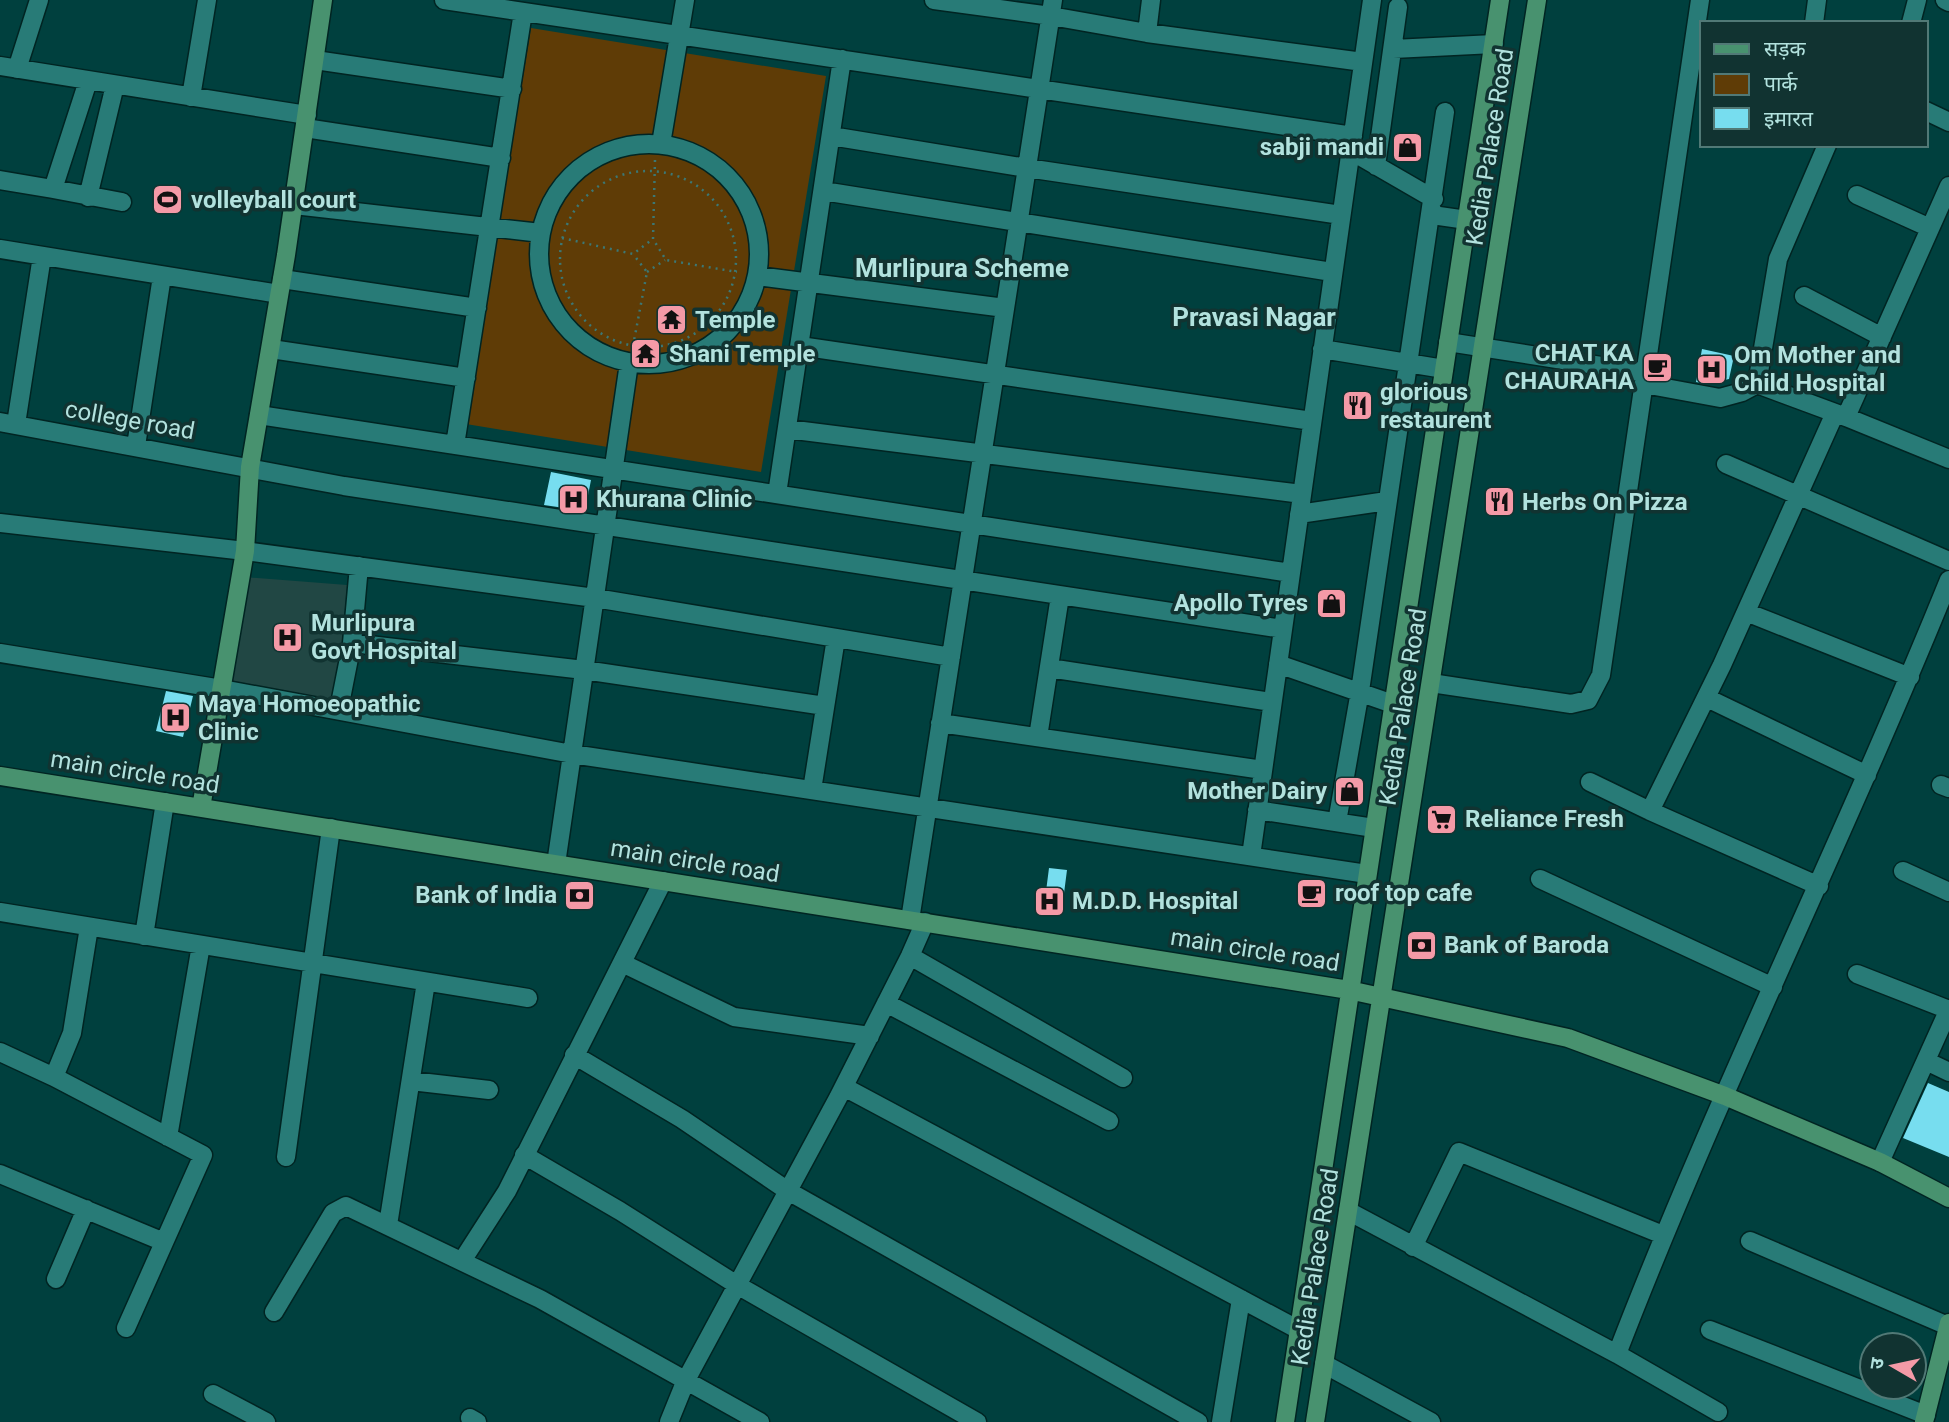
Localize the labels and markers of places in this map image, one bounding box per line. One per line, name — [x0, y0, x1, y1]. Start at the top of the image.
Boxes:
shop icon: sabji mandi — [1390, 130, 1424, 164]
place label: sabji mandi — [1260, 133, 1384, 161]
sports icon: volleyball court — [151, 183, 185, 217]
place label: volleyball court — [191, 186, 356, 214]
temple icon: Temple — [655, 303, 689, 337]
place label: Temple — [695, 306, 775, 334]
temple icon: Shani Temple — [629, 337, 663, 371]
place label: CHAT KA CHAURAHA — [1505, 339, 1635, 395]
place label: Shani Temple — [669, 340, 816, 368]
place label: Om Mother and Child Hospital — [1734, 341, 1901, 397]
cafe icon: CHAT KA CHAURAHA — [1640, 350, 1674, 384]
hospital icon: Om Mother and Child Hospital — [1694, 352, 1728, 386]
place label: glorious restaurent — [1380, 378, 1491, 434]
restaurant icon: glorious restaurent — [1340, 389, 1374, 423]
hospital icon: Khurana Clinic — [556, 482, 590, 516]
place label: Khurana Clinic — [596, 485, 752, 513]
restaurant icon: Herbs On Pizza — [1482, 485, 1516, 519]
place label: Herbs On Pizza — [1522, 488, 1688, 516]
shop icon: Apollo Tyres — [1314, 586, 1348, 620]
place label: Apollo Tyres — [1174, 589, 1308, 617]
place label: Murlipura Govt Hospital — [311, 609, 457, 665]
hospital icon: Murlipura Govt Hospital — [271, 620, 305, 654]
place label: Maya Homoeopathic Clinic — [198, 690, 421, 746]
hospital icon: Maya Homoeopathic Clinic — [158, 701, 192, 735]
shop icon: Mother Dairy — [1333, 774, 1367, 808]
place label: Mother Dairy — [1187, 777, 1328, 805]
supermarket icon: Reliance Fresh — [1425, 802, 1459, 836]
place label: Reliance Fresh — [1465, 805, 1624, 833]
cafe icon: roof top cafe — [1295, 876, 1329, 910]
bank icon: Bank of India — [563, 878, 597, 912]
place label: roof top cafe — [1335, 879, 1473, 907]
place label: Bank of India — [415, 881, 557, 909]
hospital icon: M.D.D. Hospital — [1032, 884, 1066, 918]
place label: M.D.D. Hospital — [1072, 887, 1238, 915]
bank icon: Bank of Baroda — [1404, 928, 1438, 962]
place label: Bank of Baroda — [1444, 931, 1609, 959]

